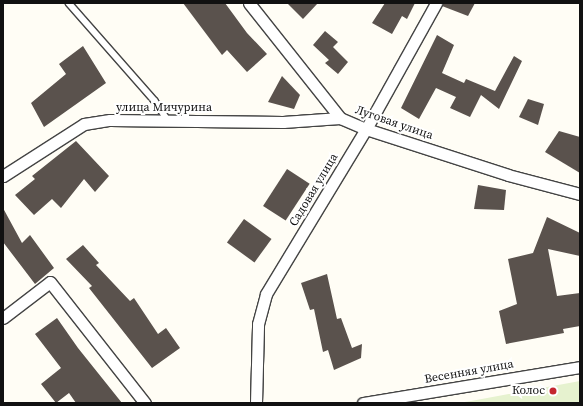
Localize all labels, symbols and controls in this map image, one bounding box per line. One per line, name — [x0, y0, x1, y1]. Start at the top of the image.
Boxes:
street label: улица Мичурина — [116, 101, 212, 115]
street label: Луговая улица — [353, 103, 435, 143]
street label: Садовая улица — [287, 151, 341, 229]
street label: Весенняя улица — [423, 357, 515, 387]
place label: Колос — [512, 384, 545, 398]
marker: Колос — [548, 386, 558, 396]

